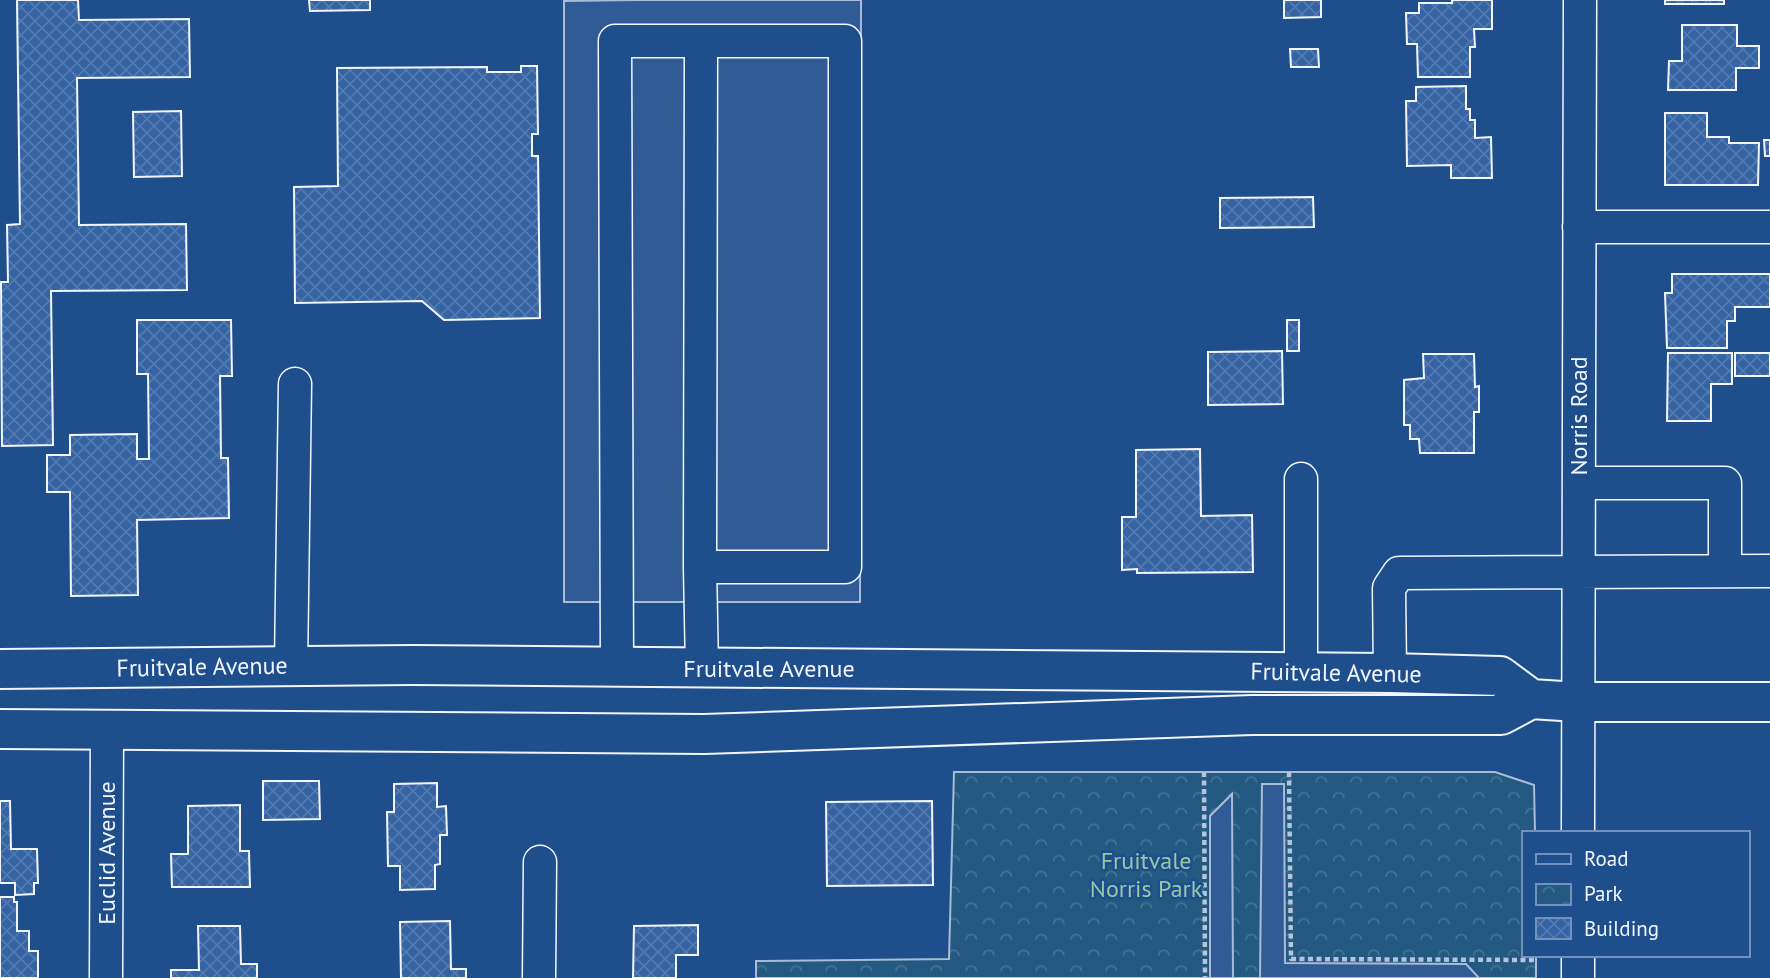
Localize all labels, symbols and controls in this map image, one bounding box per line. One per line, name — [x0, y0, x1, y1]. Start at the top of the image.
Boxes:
street label: Norris Road — [1563, 356, 1594, 476]
street label: Fruitvale Avenue — [116, 650, 288, 683]
street label: Fruitvale Avenue — [683, 653, 855, 684]
street label: Fruitvale Avenue — [1250, 656, 1422, 689]
street label: Euclid Avenue — [91, 781, 122, 925]
legend — [1522, 831, 1749, 957]
park label: Fruitvale Norris Park — [1090, 845, 1203, 904]
text: Road — [1584, 845, 1628, 872]
text: Park — [1584, 880, 1623, 907]
text: Building — [1584, 915, 1659, 942]

